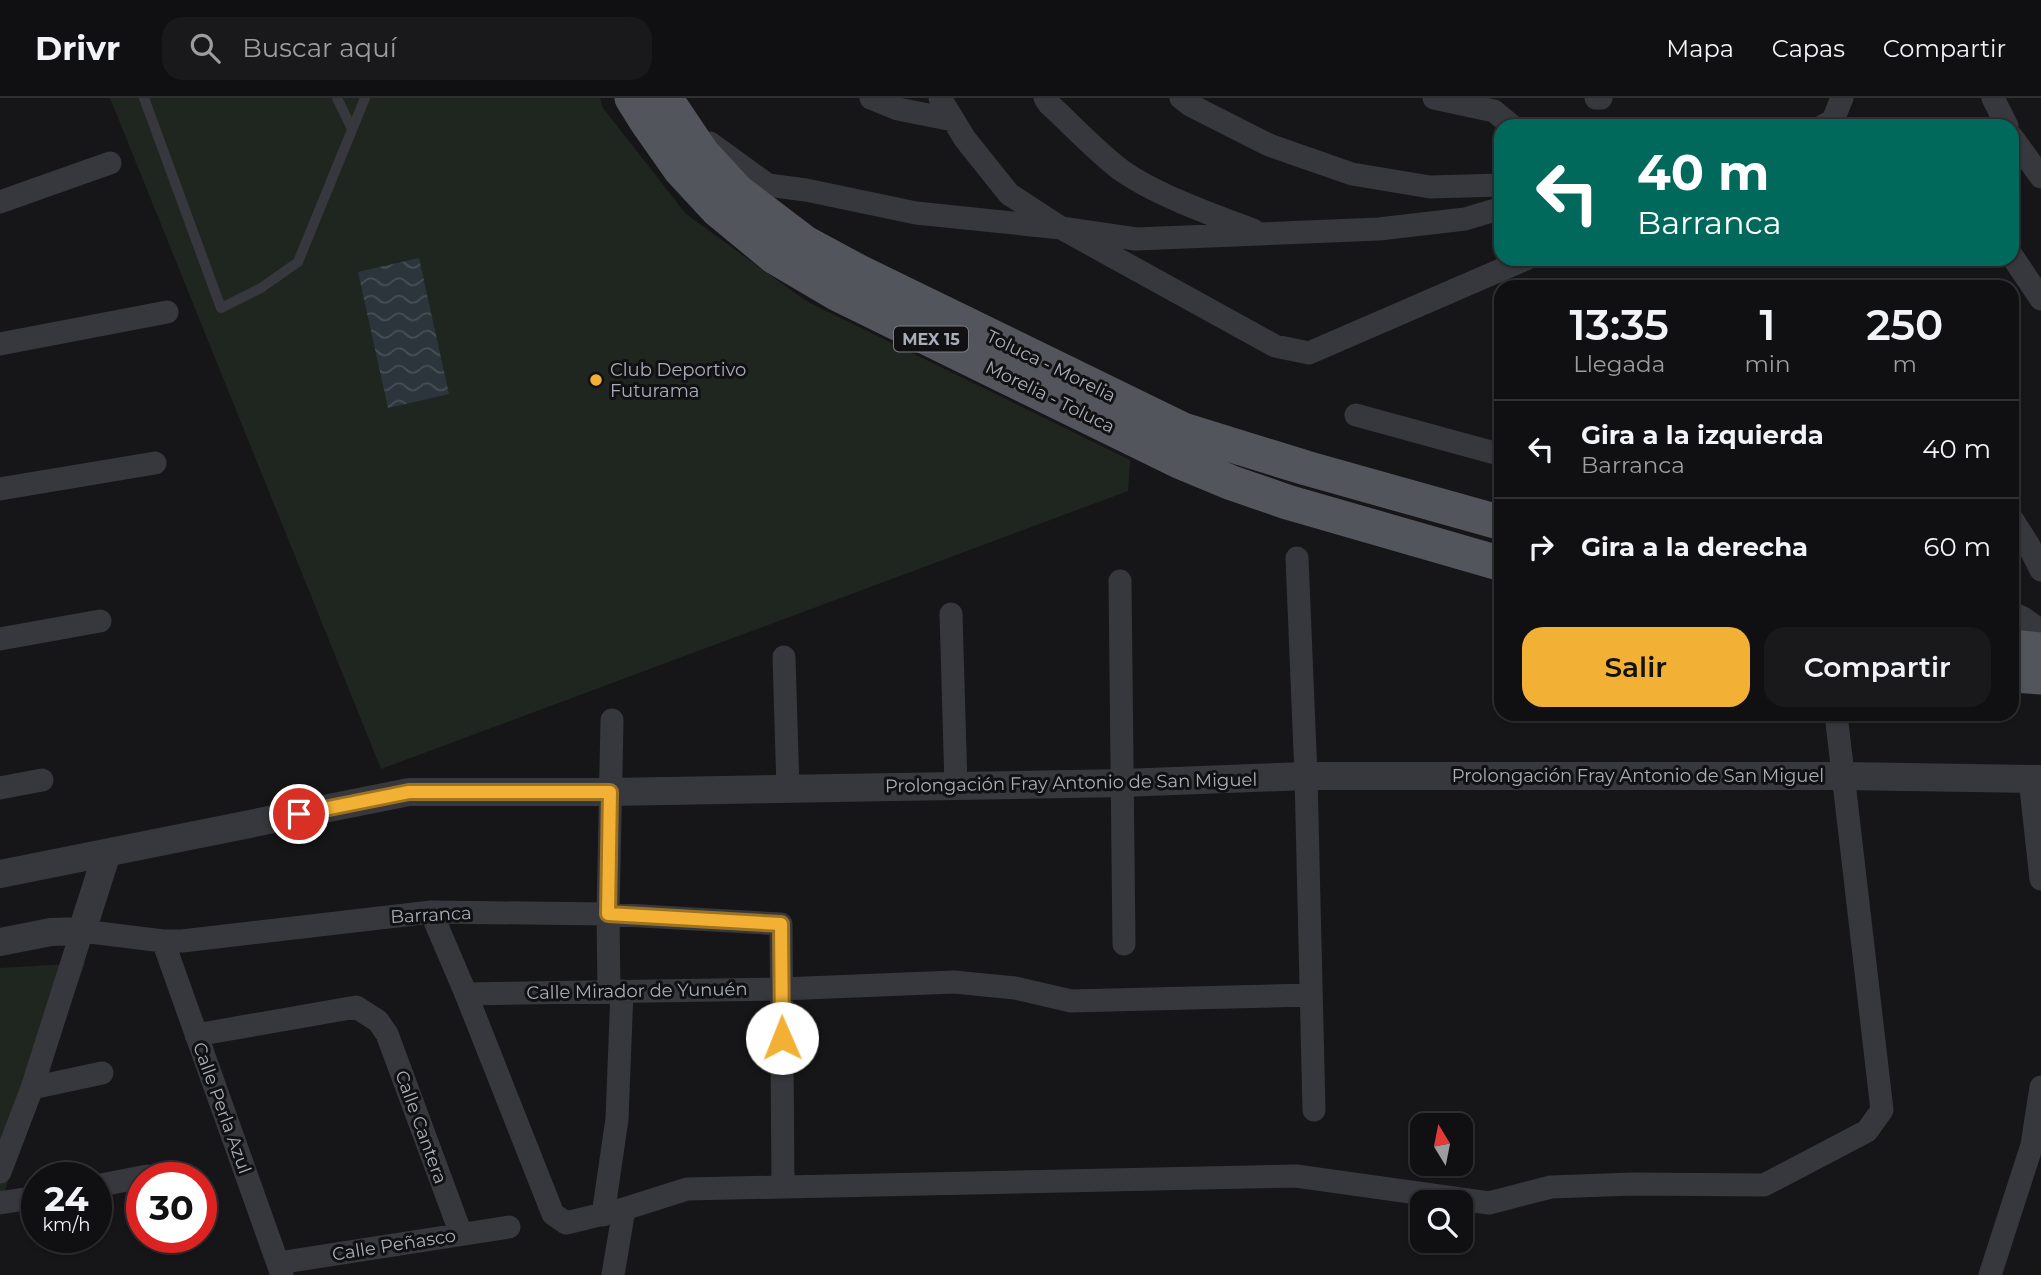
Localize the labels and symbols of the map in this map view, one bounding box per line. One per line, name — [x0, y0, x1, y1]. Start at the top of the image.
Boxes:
street label: Toluca - Morelia — [983, 325, 1119, 407]
road number: MEX 15 — [894, 327, 968, 352]
street label: Morelia - Toluca — [982, 356, 1118, 438]
place label: Club Deportivo Futurama — [610, 359, 746, 402]
marker: Club Deportivo Futurama — [588, 372, 604, 388]
street label: Prolongación Fray Antonio de San Miguel — [1452, 765, 1824, 787]
street label: Prolongación Fray Antonio de San Miguel — [885, 769, 1257, 797]
pin — [269, 784, 329, 844]
street label: Barranca — [390, 902, 472, 928]
street label: Calle Mirador de Yunuén — [526, 978, 748, 1004]
position arrow — [745, 1001, 819, 1075]
street label: Calle Perla Azul — [188, 1039, 256, 1177]
street label: Calle Cantera — [390, 1067, 452, 1187]
north arrow — [1410, 1113, 1474, 1176]
speed limit sign: 30 — [126, 1162, 217, 1253]
street label: Calle Peñasco — [331, 1224, 457, 1266]

